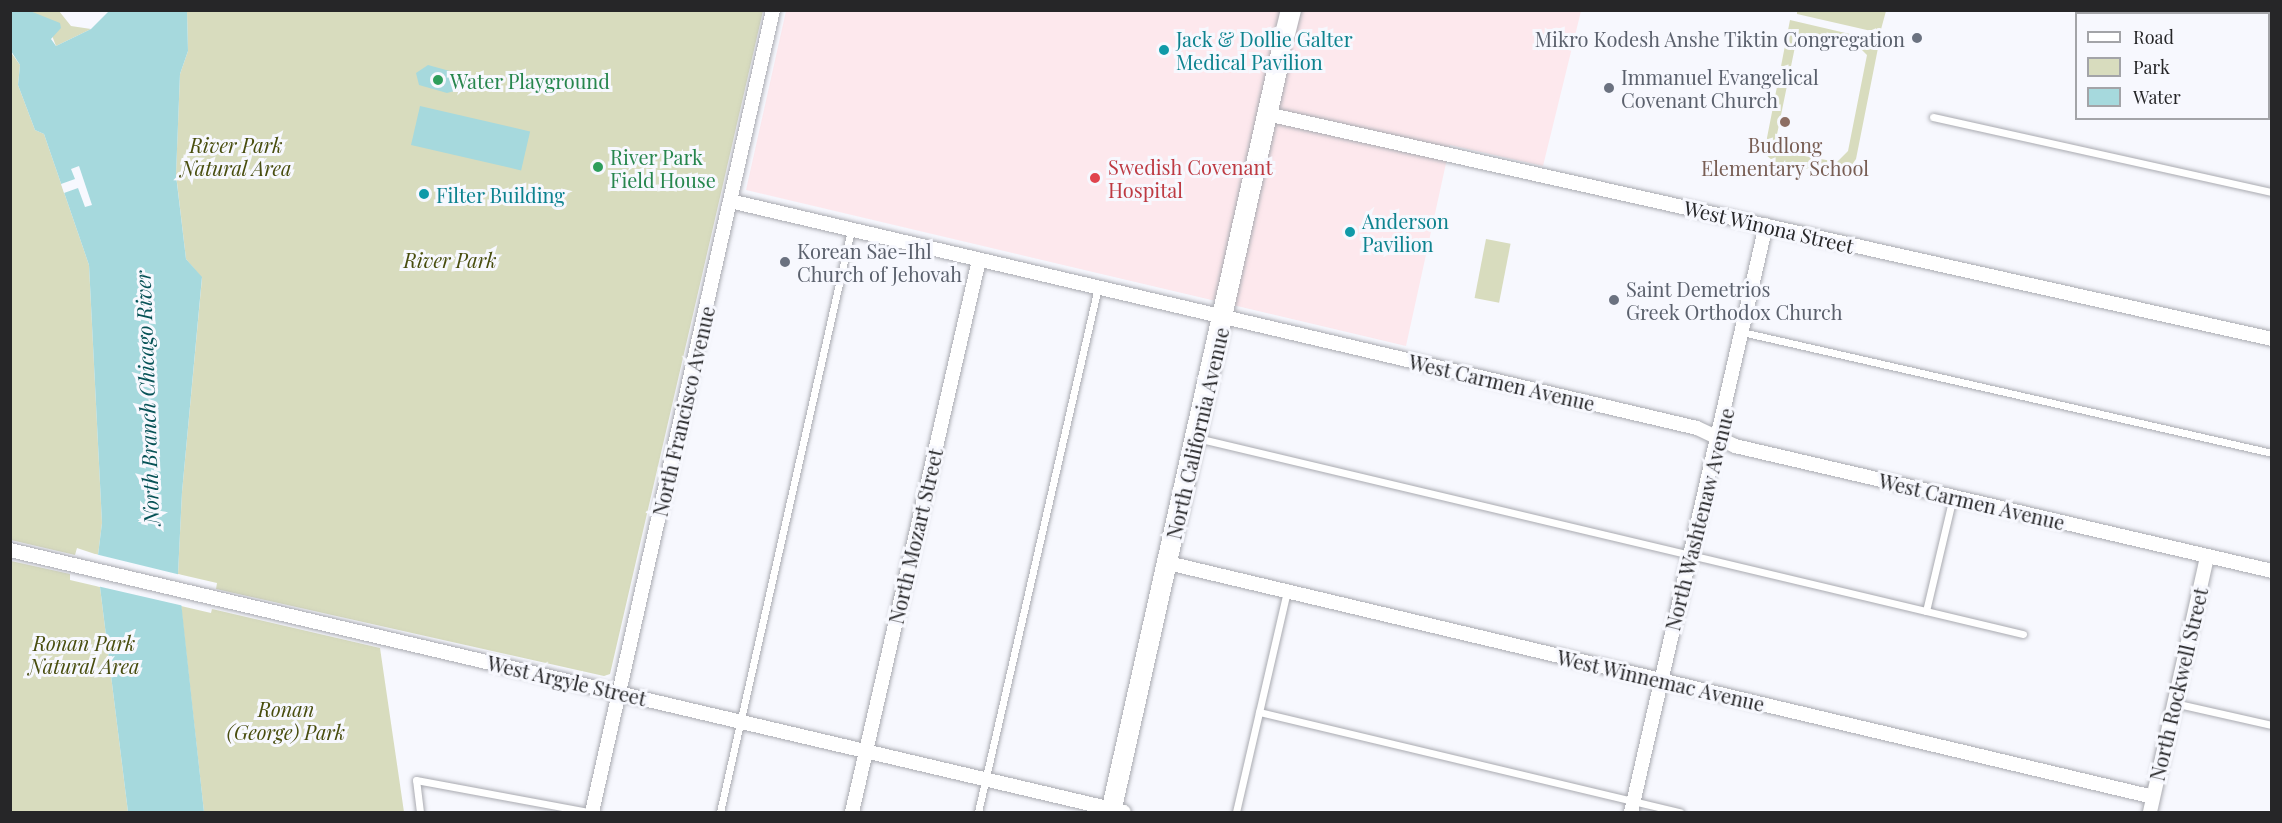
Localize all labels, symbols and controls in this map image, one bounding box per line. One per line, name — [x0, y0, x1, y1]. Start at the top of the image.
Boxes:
legend — [2075, 12, 2270, 120]
text: Road — [2133, 25, 2174, 49]
place label: Mikro Kodesh Anshe Tiktin Congregation — [1534, 26, 1905, 50]
place label: Jack & Dollie Galter Medical Pavilion — [1176, 27, 1353, 74]
marker: Mikro Kodesh Anshe Tiktin Congregation — [1910, 31, 1924, 45]
marker: Jack & Dollie Galter Medical Pavilion — [1157, 43, 1171, 57]
text: Park — [2133, 55, 2170, 79]
place label: Immanuel Evangelical Covenant Church — [1621, 64, 1819, 111]
place label: Water Playground — [450, 68, 610, 92]
marker: Water Playground — [431, 73, 445, 87]
marker: Immanuel Evangelical Covenant Church — [1602, 81, 1616, 95]
text: Water — [2133, 85, 2181, 109]
marker: Budlong Elementary School — [1778, 115, 1792, 129]
place label: Budlong Elementary School — [1701, 132, 1869, 179]
park label: River Park Natural Area — [180, 133, 292, 180]
place label: River Park Field House — [610, 144, 716, 191]
place label: Swedish Covenant Hospital — [1108, 154, 1273, 201]
marker: River Park Field House — [591, 160, 605, 174]
marker: Swedish Covenant Hospital — [1086, 169, 1104, 187]
place label: Filter Building — [436, 182, 565, 206]
marker: Filter Building — [417, 187, 431, 201]
street label: West Winona Street — [1681, 195, 1857, 257]
place label: Anderson Pavilion — [1362, 208, 1449, 255]
marker: Anderson Pavilion — [1343, 225, 1357, 239]
place label: Korean Sae-Ihl Church of Jehovah — [797, 238, 962, 285]
park label: River Park — [404, 247, 496, 271]
marker: Korean Sae-Ihl Church of Jehovah — [778, 255, 792, 269]
water label: North Branch Chicago River — [129, 270, 163, 526]
place label: Saint Demetrios Greek Orthodox Church — [1626, 276, 1843, 323]
marker: Saint Demetrios Greek Orthodox Church — [1607, 293, 1621, 307]
street label: North Francisco Avenue — [647, 303, 719, 519]
street label: North California Avenue — [1161, 324, 1233, 542]
street label: West Carmen Avenue — [1406, 349, 1598, 415]
street label: North Washtenaw Avenue — [1659, 404, 1739, 634]
street label: North Mozart Street — [883, 446, 947, 626]
street label: West Carmen Avenue — [1876, 468, 2068, 534]
street label: North Rockwell Street — [2144, 585, 2212, 783]
park label: Ronan Park Natural Area — [28, 631, 140, 678]
street label: West Winnemac Avenue — [1554, 644, 1768, 716]
street label: West Argyle Street — [485, 650, 649, 710]
park label: Ronan (George) Park — [227, 697, 345, 744]

